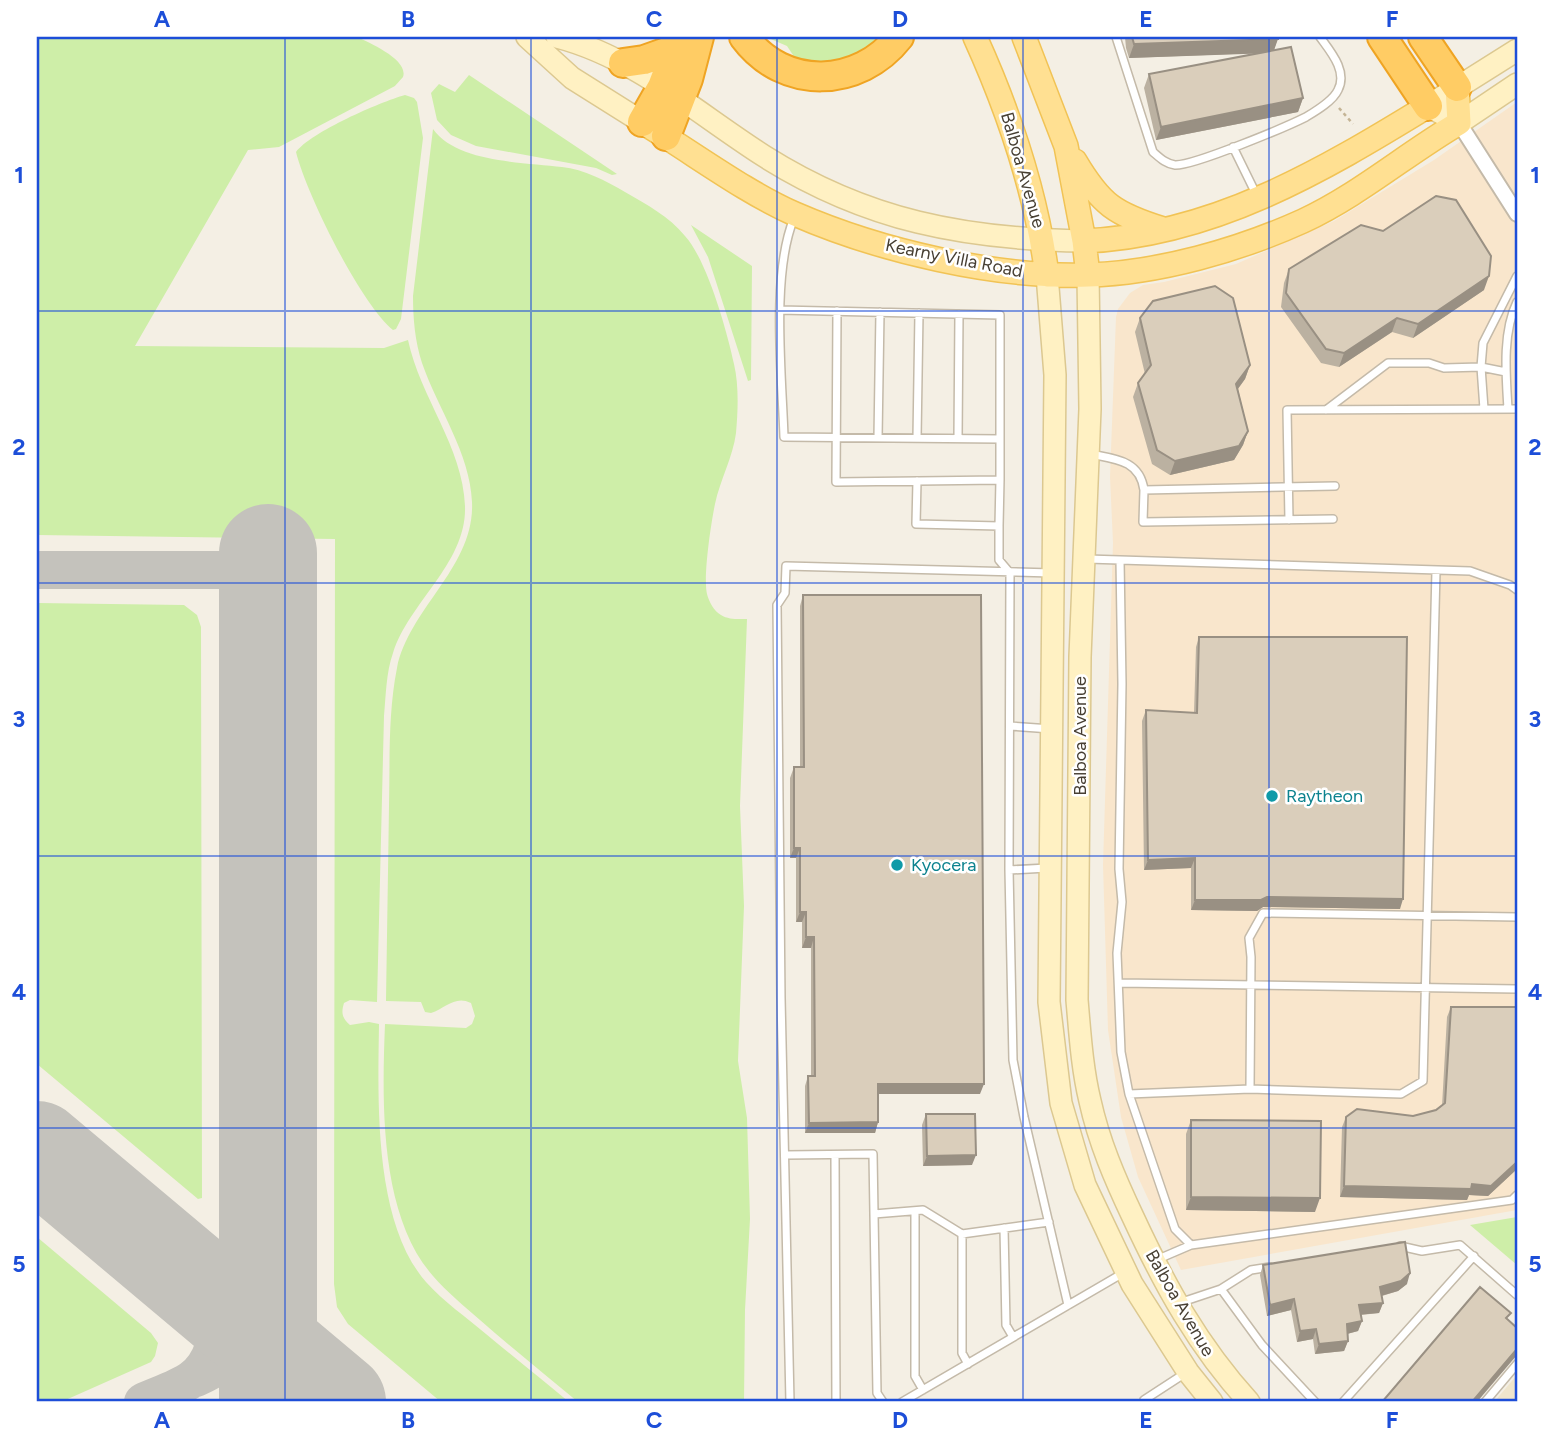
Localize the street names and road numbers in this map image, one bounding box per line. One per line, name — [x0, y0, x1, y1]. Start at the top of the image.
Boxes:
street label: Balboa Avenue — [996, 109, 1050, 231]
street label: Kearny Villa Road — [883, 234, 1025, 282]
street label: Balboa Avenue — [1069, 676, 1091, 796]
street label: Balboa Avenue — [1141, 1246, 1220, 1360]

